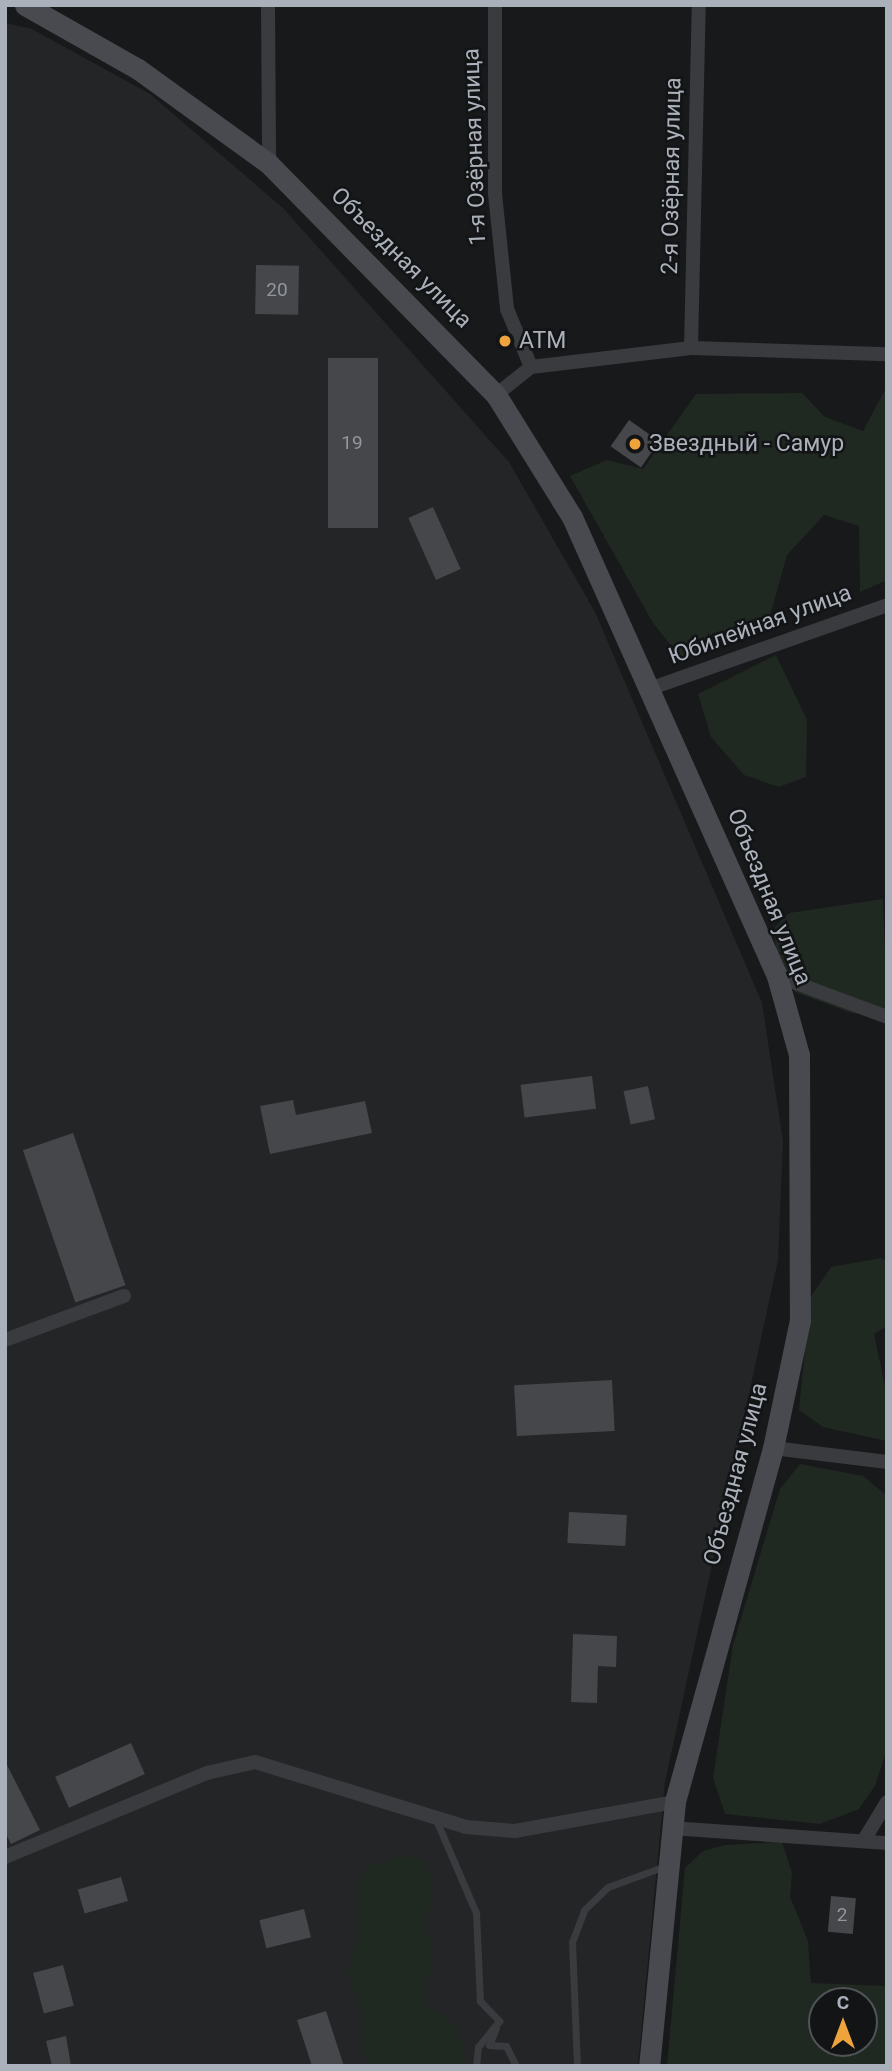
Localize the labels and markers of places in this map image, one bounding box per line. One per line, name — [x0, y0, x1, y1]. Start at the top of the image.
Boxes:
place label: АТМ — [519, 327, 566, 355]
marker: АТМ — [497, 333, 513, 349]
place label: Звездный - Самур — [649, 430, 844, 458]
marker: Звездный - Самур — [627, 436, 643, 452]

